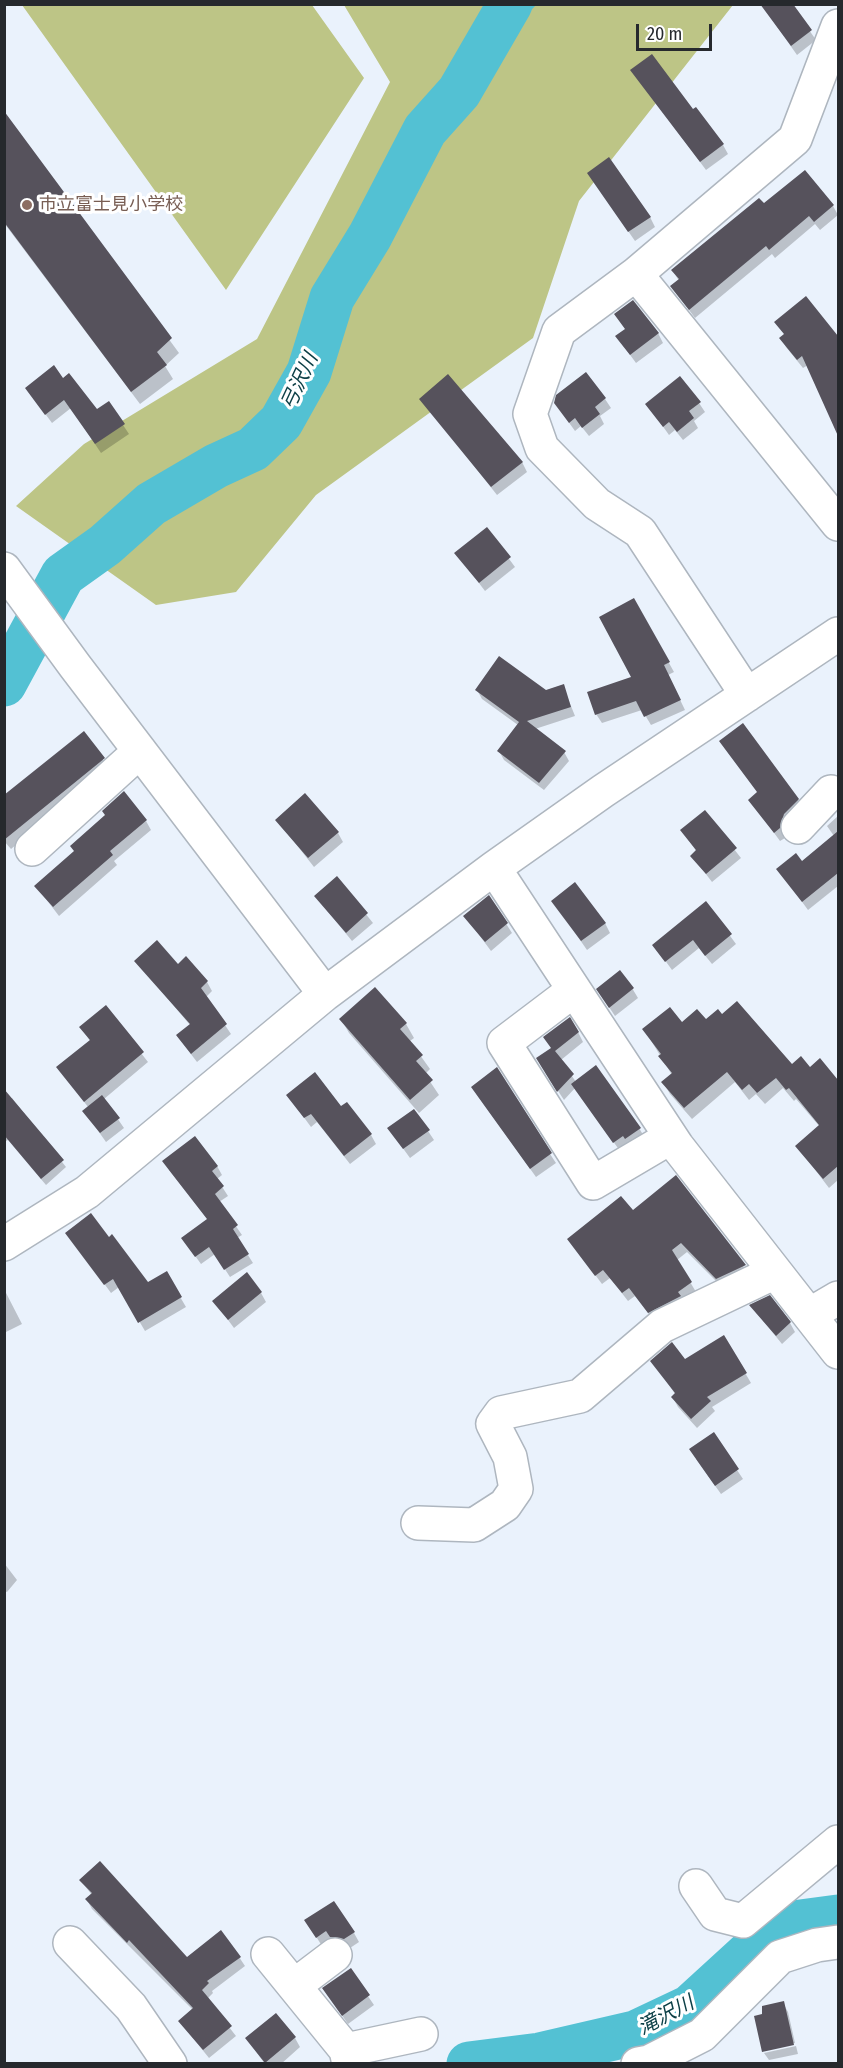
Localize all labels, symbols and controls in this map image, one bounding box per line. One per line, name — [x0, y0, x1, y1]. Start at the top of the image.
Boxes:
scale bar — [639, 12, 716, 50]
text: 20 m — [647, 23, 682, 45]
place label: 市立富士見小学校 — [39, 194, 183, 216]
marker: 市立富士見小学校 — [20, 198, 34, 212]
water label: 弓沢川 — [276, 350, 324, 414]
water label: 滝沢川 — [634, 1991, 698, 2041]

